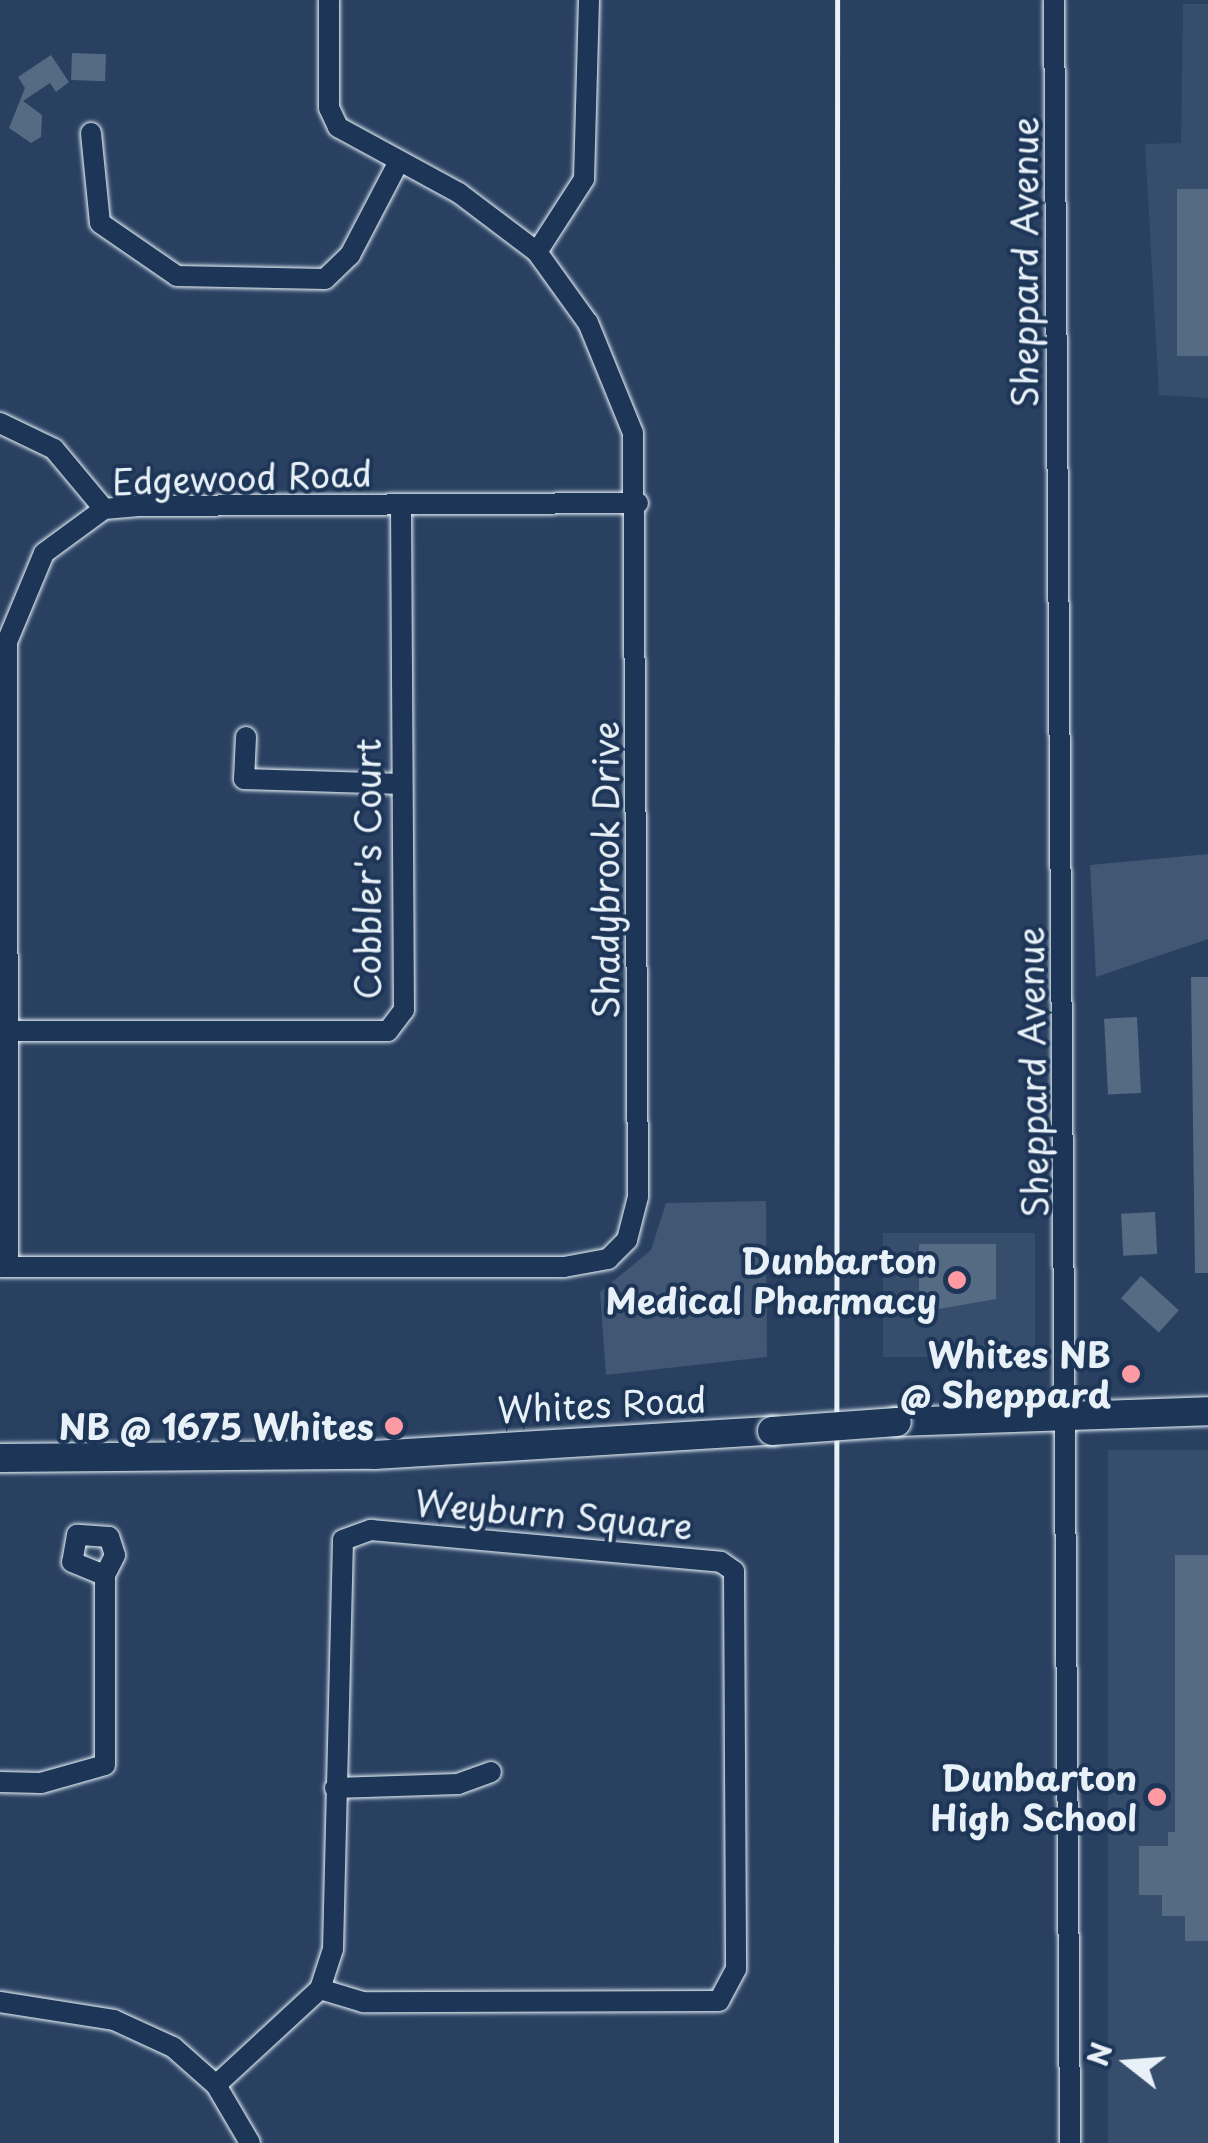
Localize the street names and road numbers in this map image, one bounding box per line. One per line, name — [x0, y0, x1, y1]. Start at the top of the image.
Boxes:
street label: Sheppard Avenue — [1003, 116, 1045, 408]
street label: Edgewood Road — [111, 451, 373, 503]
street label: Shadybrook Drive — [584, 720, 626, 1020]
street label: Cobbler's Court — [346, 738, 388, 1000]
street label: Sheppard Avenue — [1008, 926, 1056, 1218]
street label: Whites Road — [496, 1378, 708, 1430]
street label: Weyburn Square — [412, 1481, 696, 1547]

